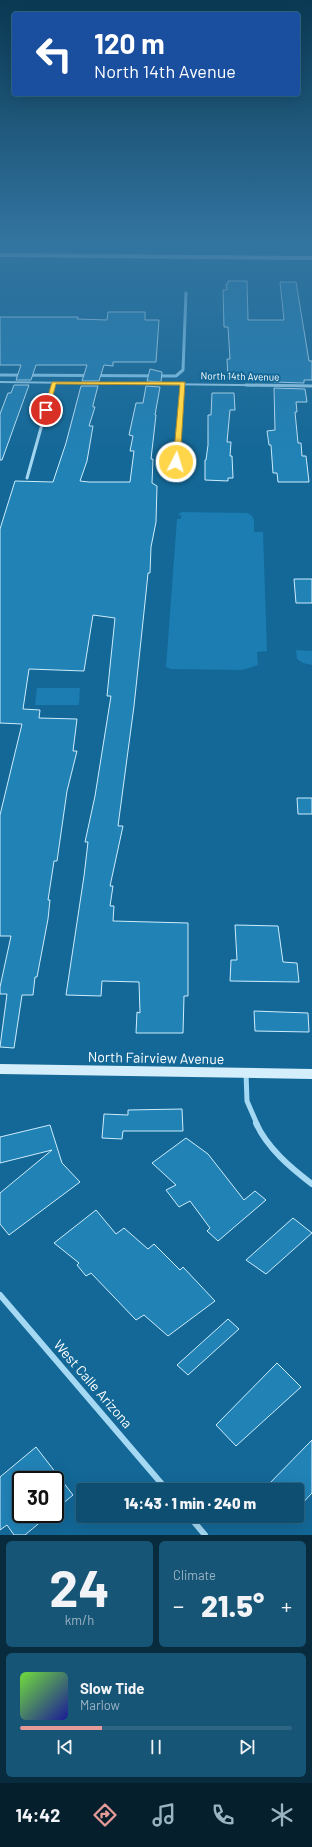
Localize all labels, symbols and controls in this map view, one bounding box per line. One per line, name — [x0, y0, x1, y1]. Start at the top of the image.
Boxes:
text: 120 m — [94, 26, 165, 60]
icon: left — [28, 28, 80, 80]
text: North 14th Avenue — [94, 60, 236, 82]
street label: North 14th Avenue — [200, 369, 280, 383]
pin — [29, 393, 63, 427]
icon: arrive — [35, 399, 57, 421]
position arrow — [155, 441, 197, 483]
street label: North Fairview Avenue — [88, 1048, 224, 1067]
street label: West Calle Arizona — [50, 1336, 136, 1431]
speed limit sign: 30 — [12, 1471, 64, 1523]
text: 14:43 · 1 min · 240 m — [124, 1494, 256, 1512]
text: 24 — [49, 1555, 110, 1617]
text: Climate — [173, 1567, 216, 1583]
text: 21.5° — [201, 1587, 264, 1623]
text: − — [173, 1592, 184, 1618]
text: + — [281, 1592, 292, 1618]
text: km/h — [65, 1612, 94, 1628]
text: Slow Tide — [80, 1679, 144, 1697]
text: Marlow — [80, 1697, 120, 1713]
icon: previous — [54, 1736, 76, 1758]
icon: pause — [145, 1736, 167, 1758]
icon: next — [236, 1736, 258, 1758]
icon: directions — [91, 1801, 119, 1829]
icon: music — [150, 1801, 178, 1829]
icon: phone — [209, 1801, 237, 1829]
icon: climate — [268, 1801, 296, 1829]
text: 14:42 — [16, 1804, 60, 1826]

